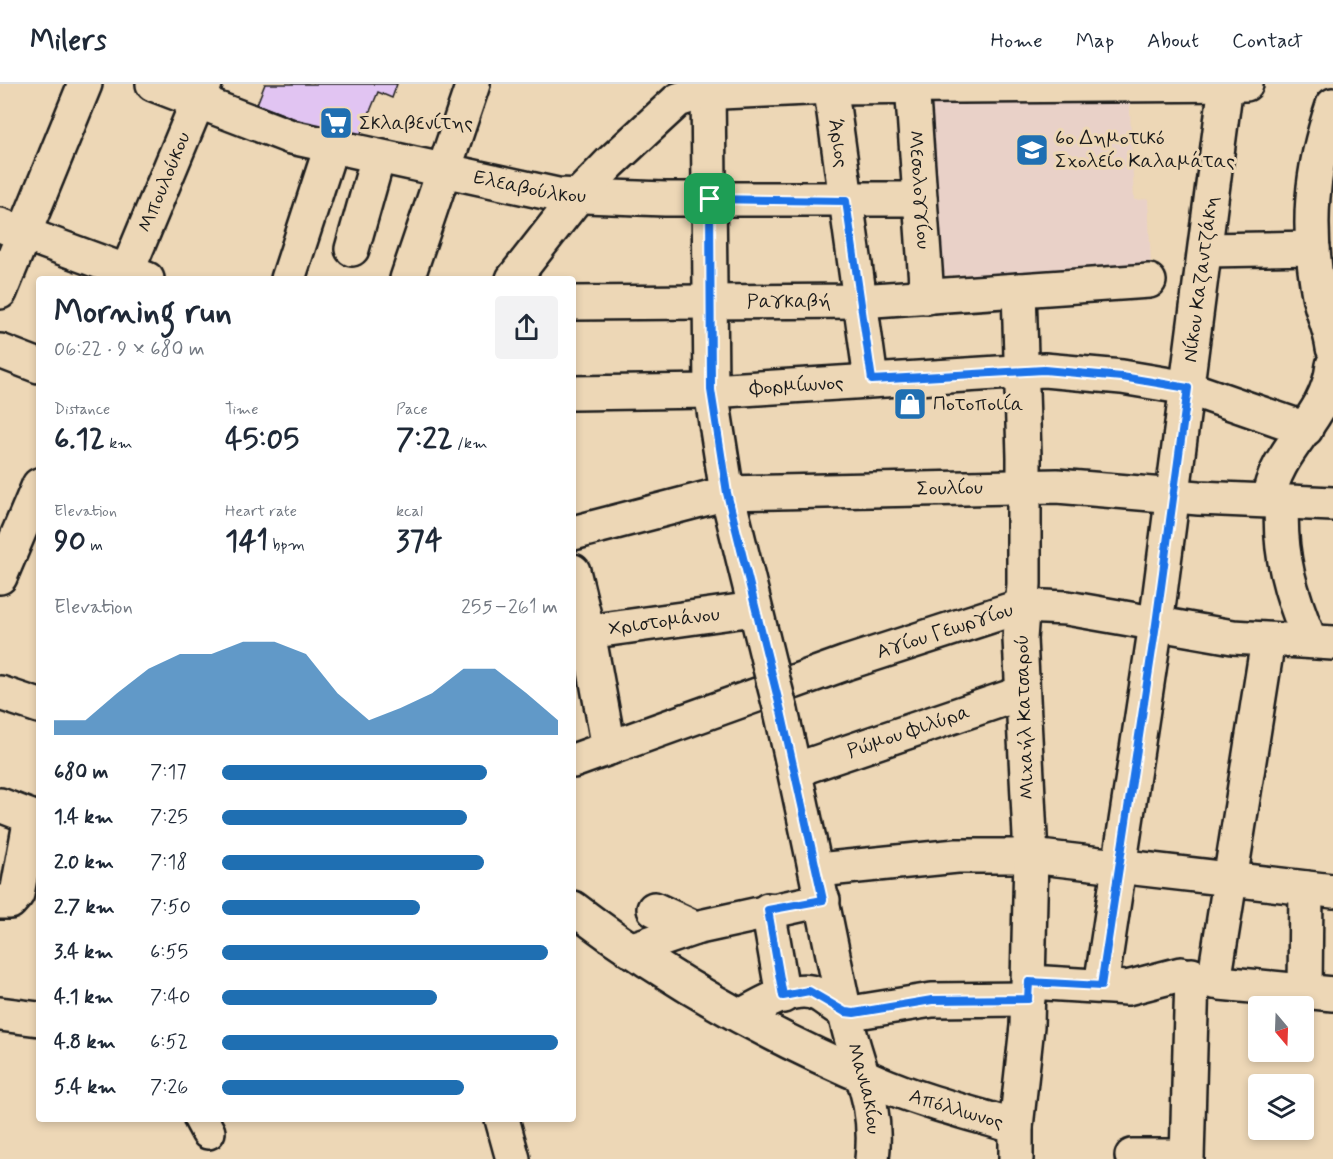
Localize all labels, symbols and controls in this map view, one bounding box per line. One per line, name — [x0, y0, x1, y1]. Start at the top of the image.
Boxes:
text: Milers — [30, 23, 107, 60]
text: Home — [991, 27, 1043, 55]
text: Map — [1076, 27, 1114, 55]
text: About — [1147, 27, 1199, 55]
text: Contact — [1232, 27, 1303, 55]
supermarket icon: Σκλαβενίτης — [318, 105, 354, 141]
place label: Σκλαβενίτης — [359, 110, 473, 137]
street label: Άριος — [821, 117, 855, 170]
place label: 6ο Δημοτικό Σχολείο Καλαμάτας — [1055, 125, 1235, 175]
street label: Μπουλούκου — [131, 128, 197, 236]
street label: Μεσολογγίου — [902, 129, 937, 250]
school or university icon: 6ο Δημοτικό Σχολείο Καλαμάτας — [1014, 132, 1050, 168]
street label: Ελεαβούλκου — [471, 164, 586, 210]
pin — [684, 173, 735, 224]
icon: arrive — [693, 182, 726, 215]
street label: Νίκου Καζαντζάκη — [1177, 194, 1225, 364]
street label: Ραγκαβή — [747, 288, 831, 315]
text: Morning run — [54, 291, 232, 335]
button: share — [495, 296, 558, 359]
text: 06:22 · 9 × 680 m — [54, 336, 205, 363]
street label: Φορμίωνος — [748, 369, 845, 402]
shop icon: Ποτοποιία — [892, 386, 928, 422]
place label: Ποτοποιία — [933, 391, 1024, 418]
text: Distance — [54, 399, 110, 420]
text: Time — [225, 399, 259, 420]
text: Pace — [396, 399, 428, 420]
text: 6.12 — [54, 420, 105, 459]
text: 45:05 — [225, 420, 299, 459]
text: 7:22 — [396, 420, 453, 459]
text: km — [105, 433, 133, 454]
text: /km — [453, 433, 487, 454]
street label: Σουλίου — [916, 474, 983, 502]
text: Elevation — [54, 501, 117, 522]
text: Heart rate — [225, 501, 297, 522]
text: kcal — [396, 501, 423, 522]
text: 90 — [54, 522, 86, 561]
text: 141 — [225, 522, 268, 561]
text: 374 — [396, 522, 442, 561]
text: m — [86, 535, 103, 556]
text: bpm — [268, 535, 305, 556]
text: Elevation — [54, 594, 133, 621]
text: 255–261 m — [461, 594, 558, 621]
street label: Αγίου Γεωργίου — [873, 596, 1017, 666]
street label: Χριστομάνου — [607, 600, 721, 642]
street label: Μιχαήλ Κατσαρού — [1009, 634, 1041, 800]
street label: Ρώμου Φιλύρα — [844, 698, 974, 765]
text: 680 m — [54, 759, 109, 786]
text: 7:17 — [150, 759, 186, 786]
text: 1.4 km — [54, 804, 113, 831]
text: 7:25 — [150, 804, 188, 831]
text: 2.0 km — [54, 849, 114, 876]
text: 7:18 — [150, 849, 187, 876]
text: 2.7 km — [54, 894, 115, 921]
text: 7:50 — [150, 894, 191, 921]
text: 3.4 km — [54, 939, 113, 966]
text: 6:55 — [150, 939, 188, 966]
text: 4.1 km — [54, 984, 113, 1011]
text: 7:40 — [150, 984, 191, 1011]
north arrow — [1248, 996, 1314, 1062]
map controls — [1248, 996, 1314, 1140]
text: 4.8 km — [54, 1029, 116, 1056]
text: 6:52 — [150, 1029, 188, 1056]
street label: Μανιακίου — [840, 1040, 887, 1135]
text: 5.4 km — [54, 1074, 116, 1101]
text: 7:26 — [150, 1074, 188, 1101]
button: layers — [1248, 1074, 1314, 1140]
street label: Απόλλωνος — [906, 1082, 1007, 1136]

